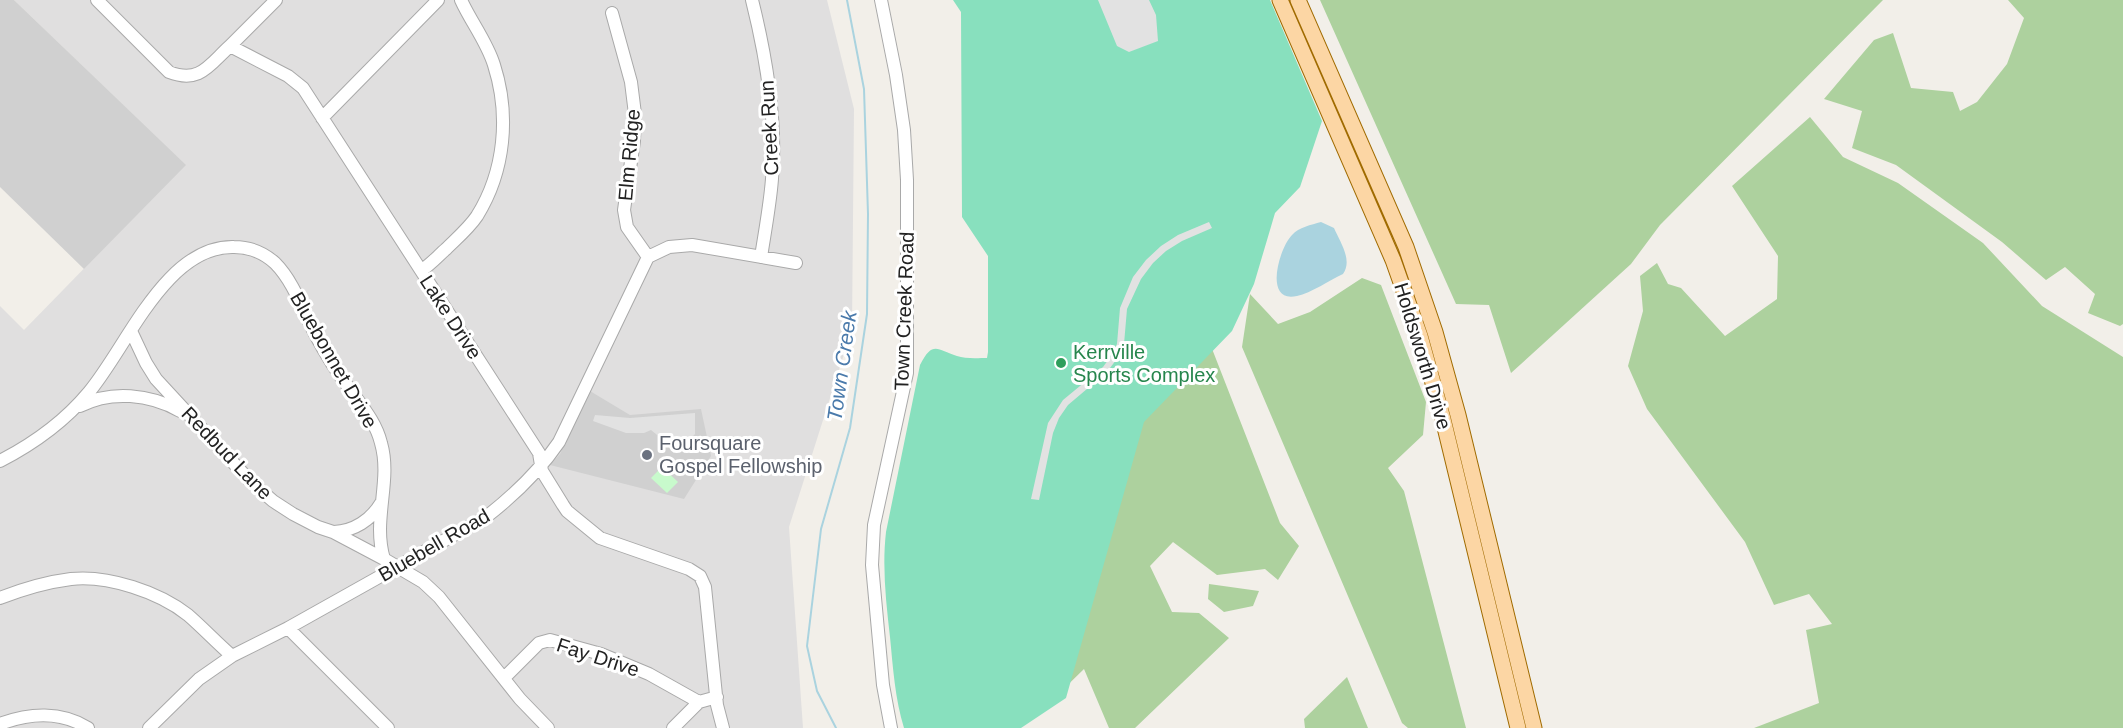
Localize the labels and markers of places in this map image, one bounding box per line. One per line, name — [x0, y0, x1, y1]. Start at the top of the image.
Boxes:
place label: Kerrville Sports Complex — [1073, 341, 1215, 386]
marker: Kerrville Sports Complex — [1054, 356, 1068, 370]
place label: Foursquare Gospel Fellowship — [659, 432, 822, 477]
marker: Foursquare Gospel Fellowship — [640, 448, 654, 462]

